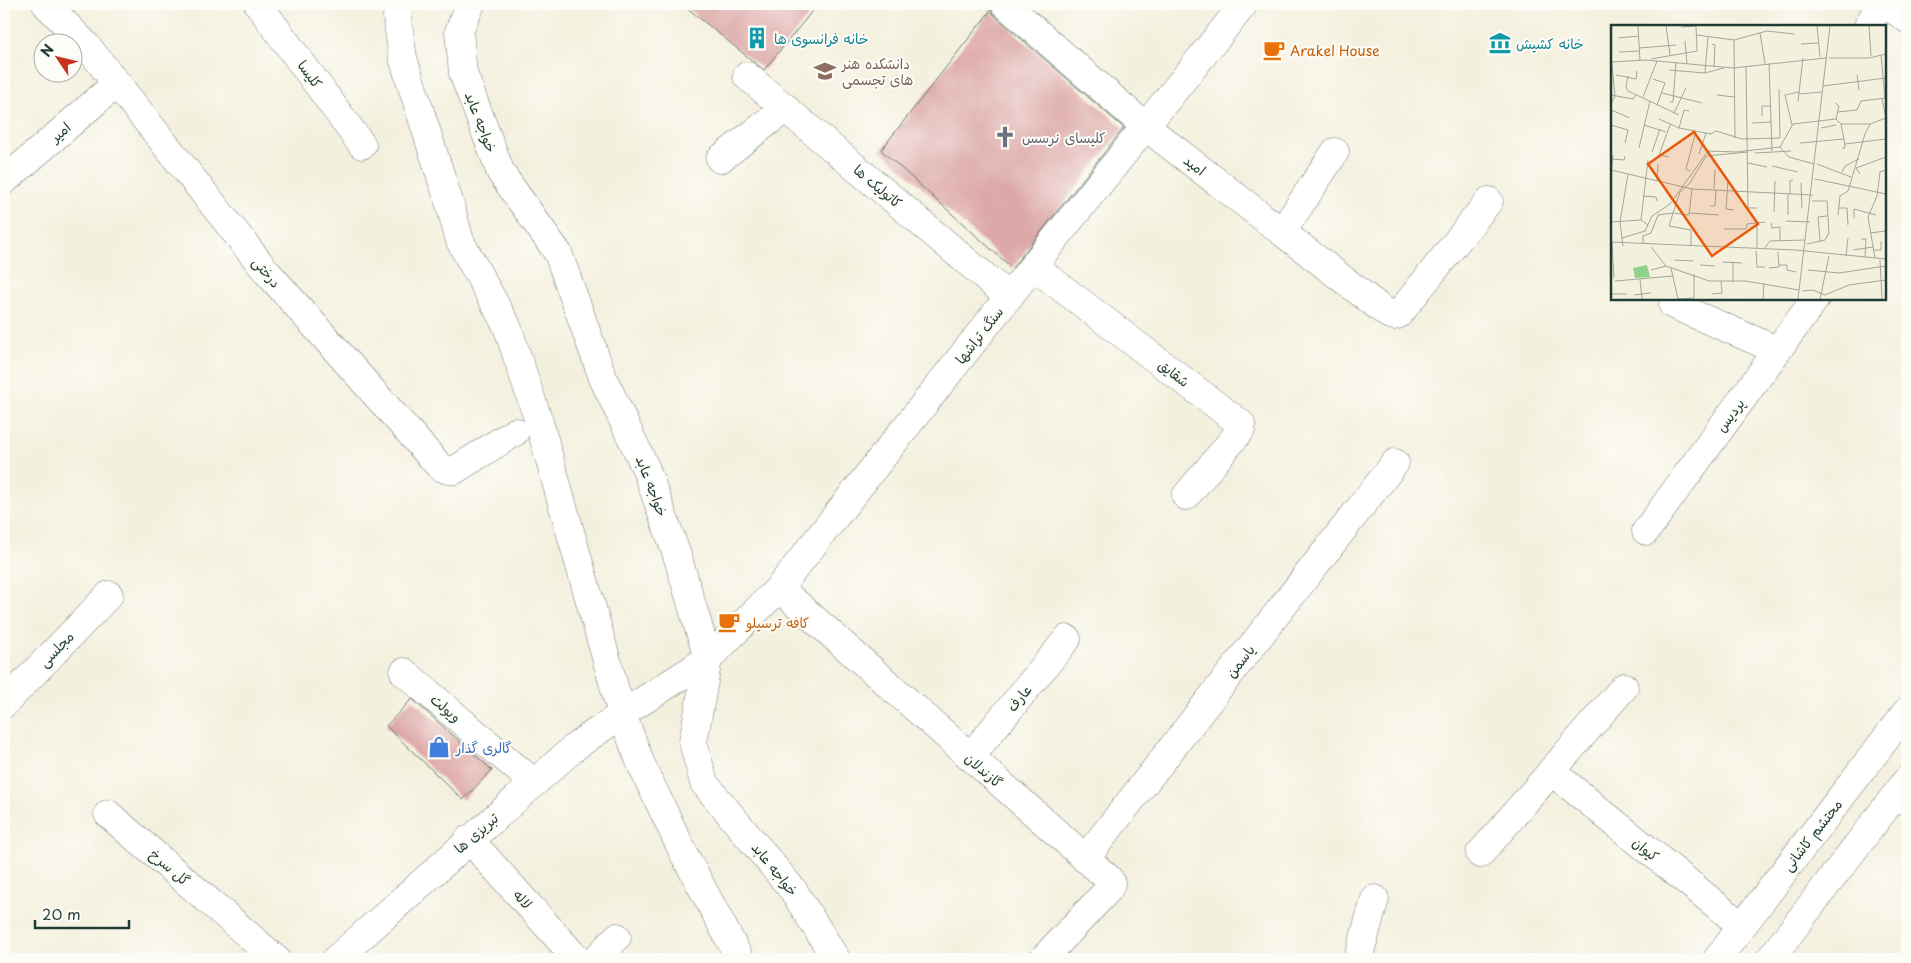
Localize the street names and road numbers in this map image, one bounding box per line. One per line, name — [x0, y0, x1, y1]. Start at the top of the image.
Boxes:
street label: کلیسا — [293, 56, 327, 92]
street label: خواجه عابد — [460, 89, 502, 155]
street label: امیر — [44, 117, 75, 148]
street label: امید — [1179, 150, 1211, 180]
street label: کاتولیک ها — [849, 159, 907, 213]
street label: درختی — [248, 252, 286, 292]
street label: سنگ تراشها — [950, 302, 1008, 368]
street label: شقایق — [1154, 354, 1194, 392]
street label: پردیس — [1711, 394, 1749, 436]
street label: خواجه عابد — [631, 453, 673, 519]
street label: مجلسی — [34, 626, 78, 672]
street label: یاسمن — [1220, 640, 1260, 682]
street label: عارف — [1002, 680, 1036, 716]
street label: ویولت — [426, 689, 466, 727]
street label: گازندلان — [960, 748, 1008, 792]
street label: محتشم کاشانی — [1777, 794, 1848, 876]
street label: تبریزی ها — [449, 807, 504, 858]
street label: کیوان — [1628, 832, 1664, 866]
street label: خواجه عابد — [747, 838, 803, 900]
street label: گل سرخ — [145, 844, 195, 890]
street label: لاله — [509, 885, 537, 913]

